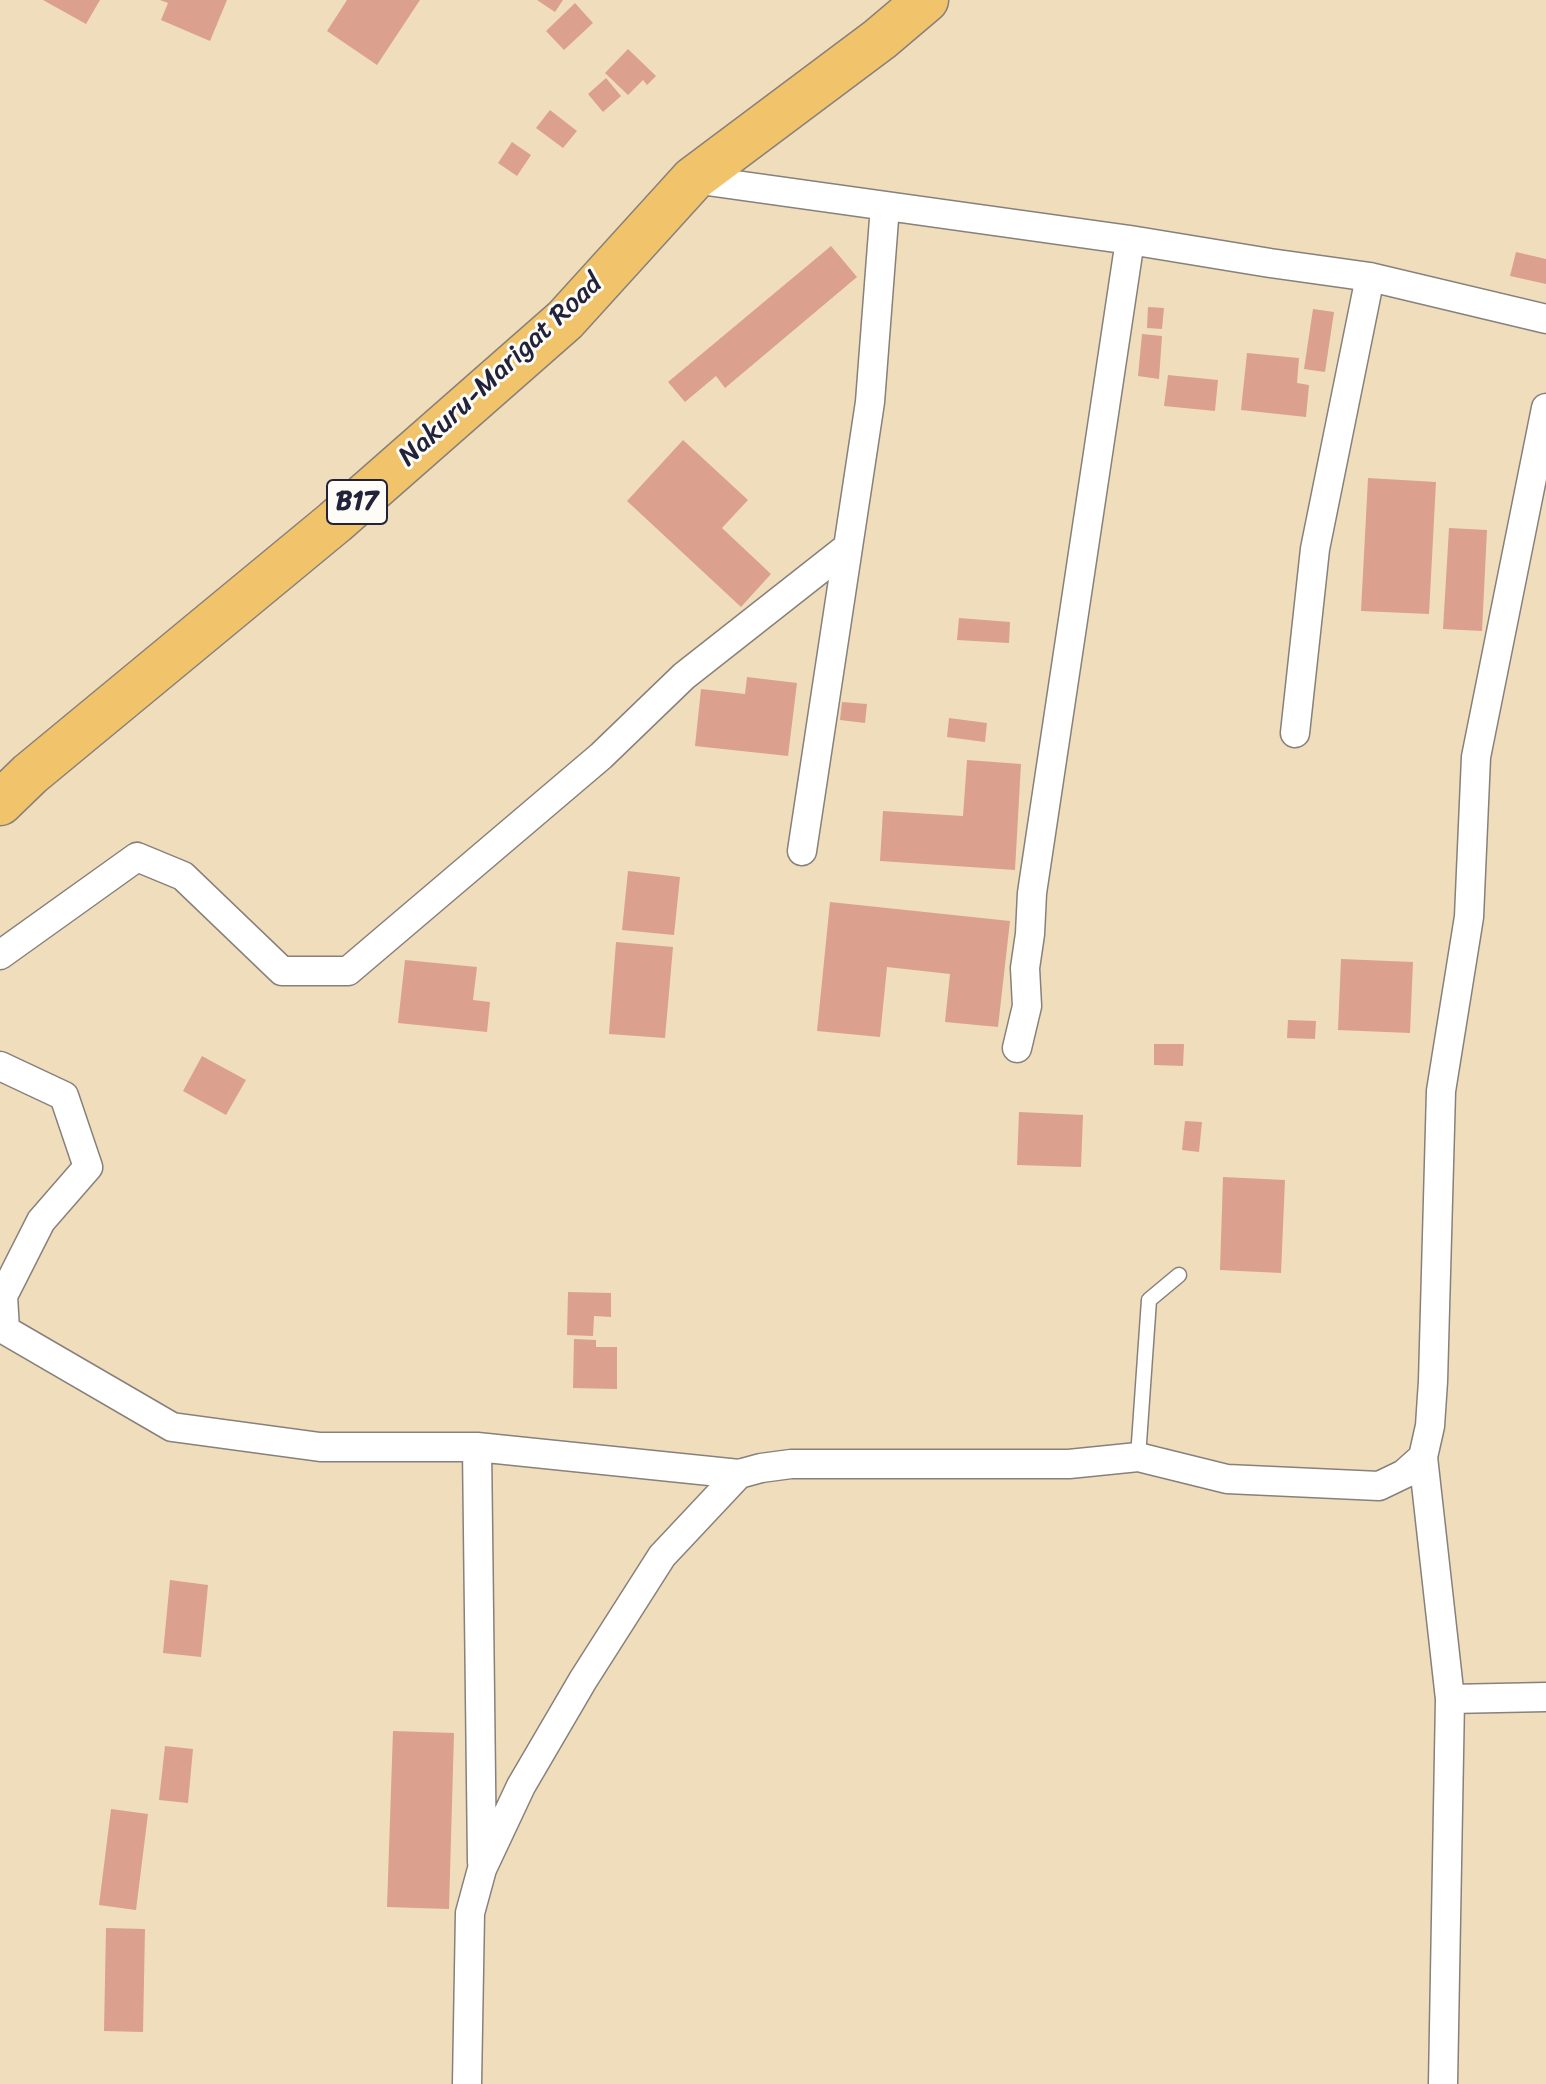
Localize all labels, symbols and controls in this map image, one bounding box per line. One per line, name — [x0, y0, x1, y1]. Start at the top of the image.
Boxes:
street label: Nakuru-Marigat Road — [392, 268, 610, 474]
road number: B17 — [327, 480, 387, 524]

